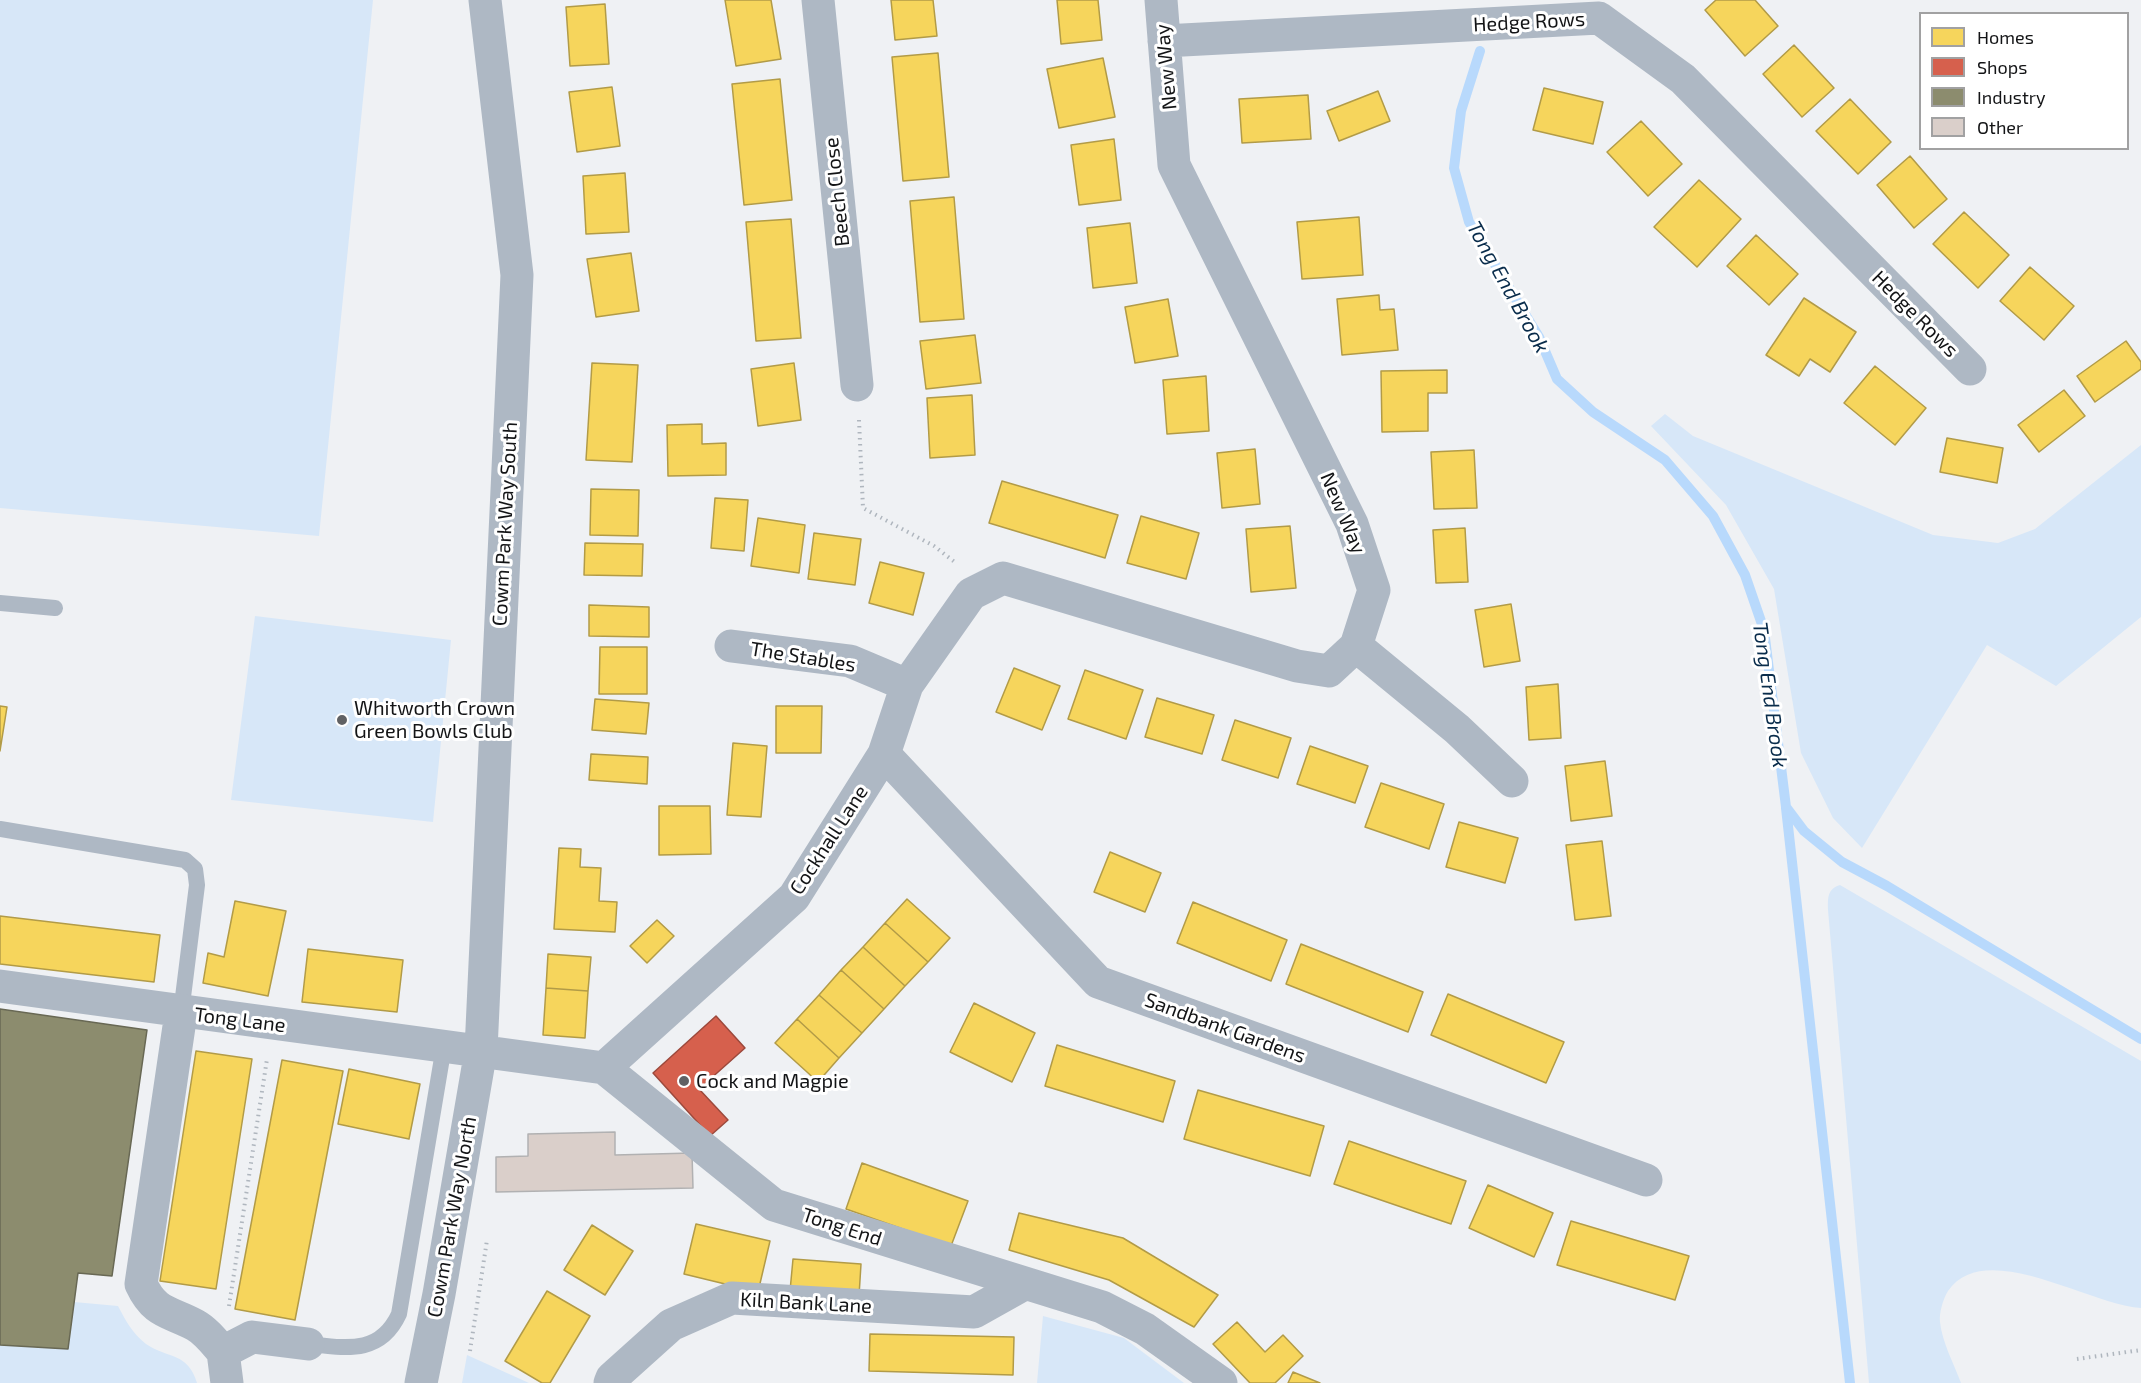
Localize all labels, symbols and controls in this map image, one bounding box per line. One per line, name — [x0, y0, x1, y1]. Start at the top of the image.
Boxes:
street label: Hedge Rows — [1472, 7, 1586, 37]
legend — [1919, 12, 2129, 150]
street label: New Way — [1150, 23, 1182, 111]
text: Homes — [1977, 26, 2034, 48]
text: Shops — [1977, 56, 2027, 78]
text: Industry — [1977, 86, 2046, 108]
text: Other — [1977, 116, 2023, 138]
street label: Beech Close — [819, 136, 855, 248]
water label: Tong End Brook — [1461, 217, 1555, 357]
street label: Hedge Rows — [1867, 266, 1963, 362]
street label: Cowm Park Way South — [488, 421, 522, 627]
street label: New Way — [1315, 469, 1371, 557]
water label: Tong End Brook — [1747, 621, 1793, 769]
street label: The Stables — [749, 637, 857, 677]
place label: Whitworth Crown Green Bowls Club — [354, 696, 515, 743]
marker: Whitworth Crown Green Bowls Club — [335, 713, 349, 727]
street label: Cockhall Lane — [785, 781, 873, 899]
street label: Sandbank Gardens — [1141, 988, 1309, 1068]
street label: Tong Lane — [193, 1003, 287, 1037]
place label: Cock and Magpie — [696, 1069, 849, 1093]
marker: Cock and Magpie — [677, 1074, 691, 1088]
street label: Cowm Park Way North — [422, 1114, 482, 1320]
street label: Tong End — [799, 1203, 885, 1251]
street label: Kiln Bank Lane — [739, 1288, 873, 1318]

